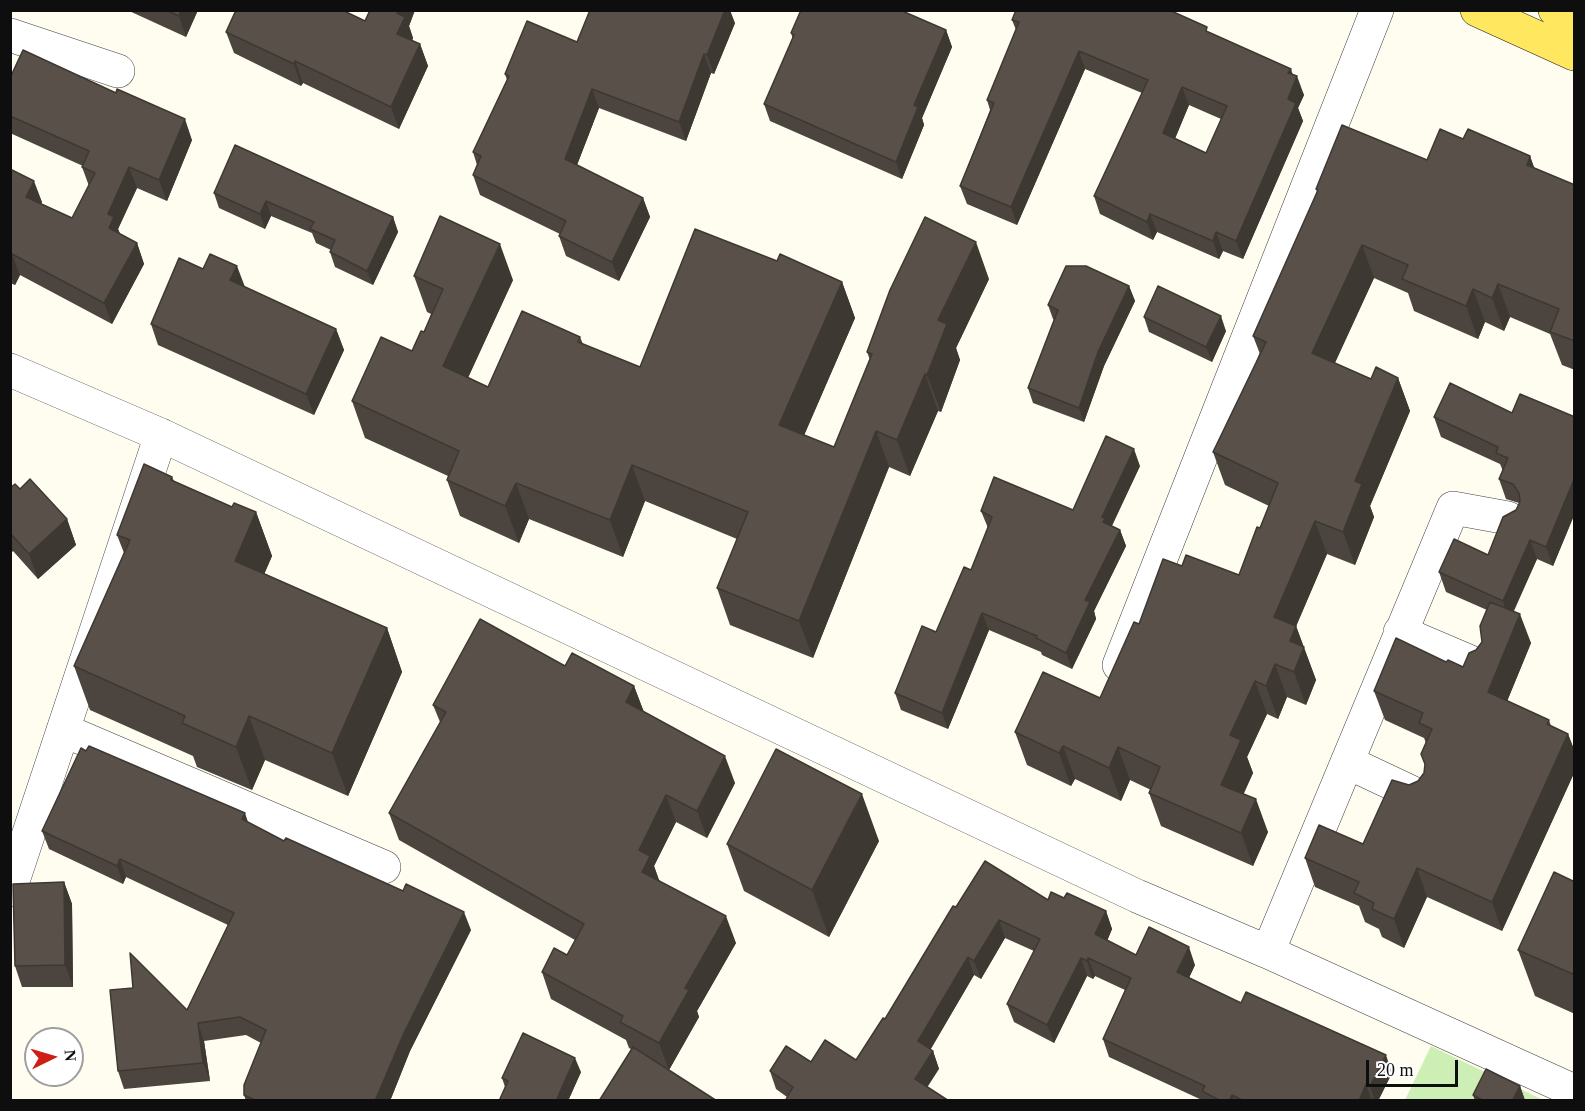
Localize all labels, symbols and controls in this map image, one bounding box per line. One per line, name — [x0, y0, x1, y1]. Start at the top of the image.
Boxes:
north arrow — [24, 1027, 84, 1087]
scale bar — [1369, 1048, 1460, 1086]
text: N — [61, 1049, 79, 1062]
text: 20 m — [1377, 1060, 1414, 1080]

